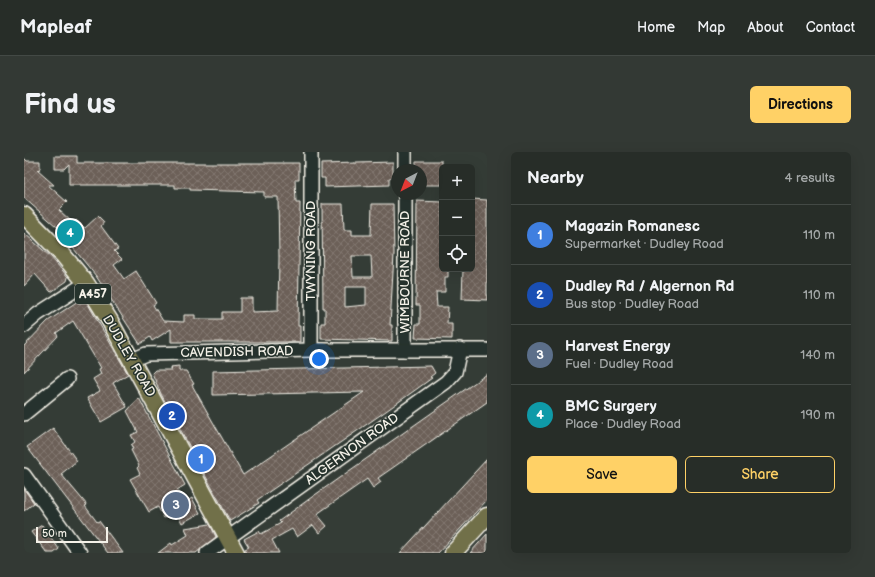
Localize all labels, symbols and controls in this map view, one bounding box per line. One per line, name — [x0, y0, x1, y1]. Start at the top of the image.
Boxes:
text: Mapleaf — [20, 16, 92, 39]
text: Home — [637, 19, 675, 36]
text: Map — [697, 19, 725, 36]
text: About — [747, 19, 784, 36]
text: Contact — [806, 19, 855, 36]
button: Directions — [750, 86, 851, 123]
text: Find us — [24, 88, 116, 121]
north arrow — [391, 164, 427, 200]
map controls — [439, 164, 475, 272]
button: + — [439, 164, 475, 200]
text: Nearby — [527, 168, 584, 188]
text: 4 results — [785, 170, 835, 186]
button: − — [439, 200, 475, 236]
street label: TWYNING ROAD — [303, 201, 319, 301]
street label: WIMBOURNE ROAD — [397, 211, 413, 333]
text: Magazin Romanesc — [565, 217, 700, 236]
pin: 4 — [57, 218, 83, 248]
text: 1 — [537, 227, 543, 243]
text: 110 m — [803, 227, 835, 243]
button: locate — [439, 236, 475, 272]
text: Supermarket · Dudley Road — [565, 236, 724, 252]
text: Dudley Rd / Algernon Rd — [565, 277, 734, 296]
road number: A457 — [75, 284, 111, 304]
text: 2 — [536, 287, 544, 303]
text: 110 m — [803, 287, 835, 303]
text: Bus stop · Dudley Road — [565, 296, 699, 312]
street label: DUDLEY ROAD — [99, 312, 159, 400]
text: Harvest Energy — [565, 337, 670, 356]
street label: CAVENDISH ROAD — [180, 343, 294, 361]
text: 3 — [536, 347, 544, 363]
text: 140 m — [800, 347, 835, 363]
your location — [309, 349, 329, 369]
text: Fuel · Dudley Road — [565, 356, 673, 372]
text: BMC Surgery — [565, 397, 657, 416]
pin: 2 — [159, 401, 185, 431]
text: 4 — [536, 407, 544, 423]
text: 190 m — [801, 407, 835, 423]
street label: ALGERNON ROAD — [302, 410, 402, 488]
text: Place · Dudley Road — [565, 416, 681, 432]
pin: 1 — [188, 444, 214, 474]
button: Save — [527, 456, 677, 493]
button: Share — [685, 456, 835, 493]
pin: 3 — [163, 490, 189, 520]
scale bar — [36, 525, 108, 544]
text: 50 m — [42, 527, 67, 540]

